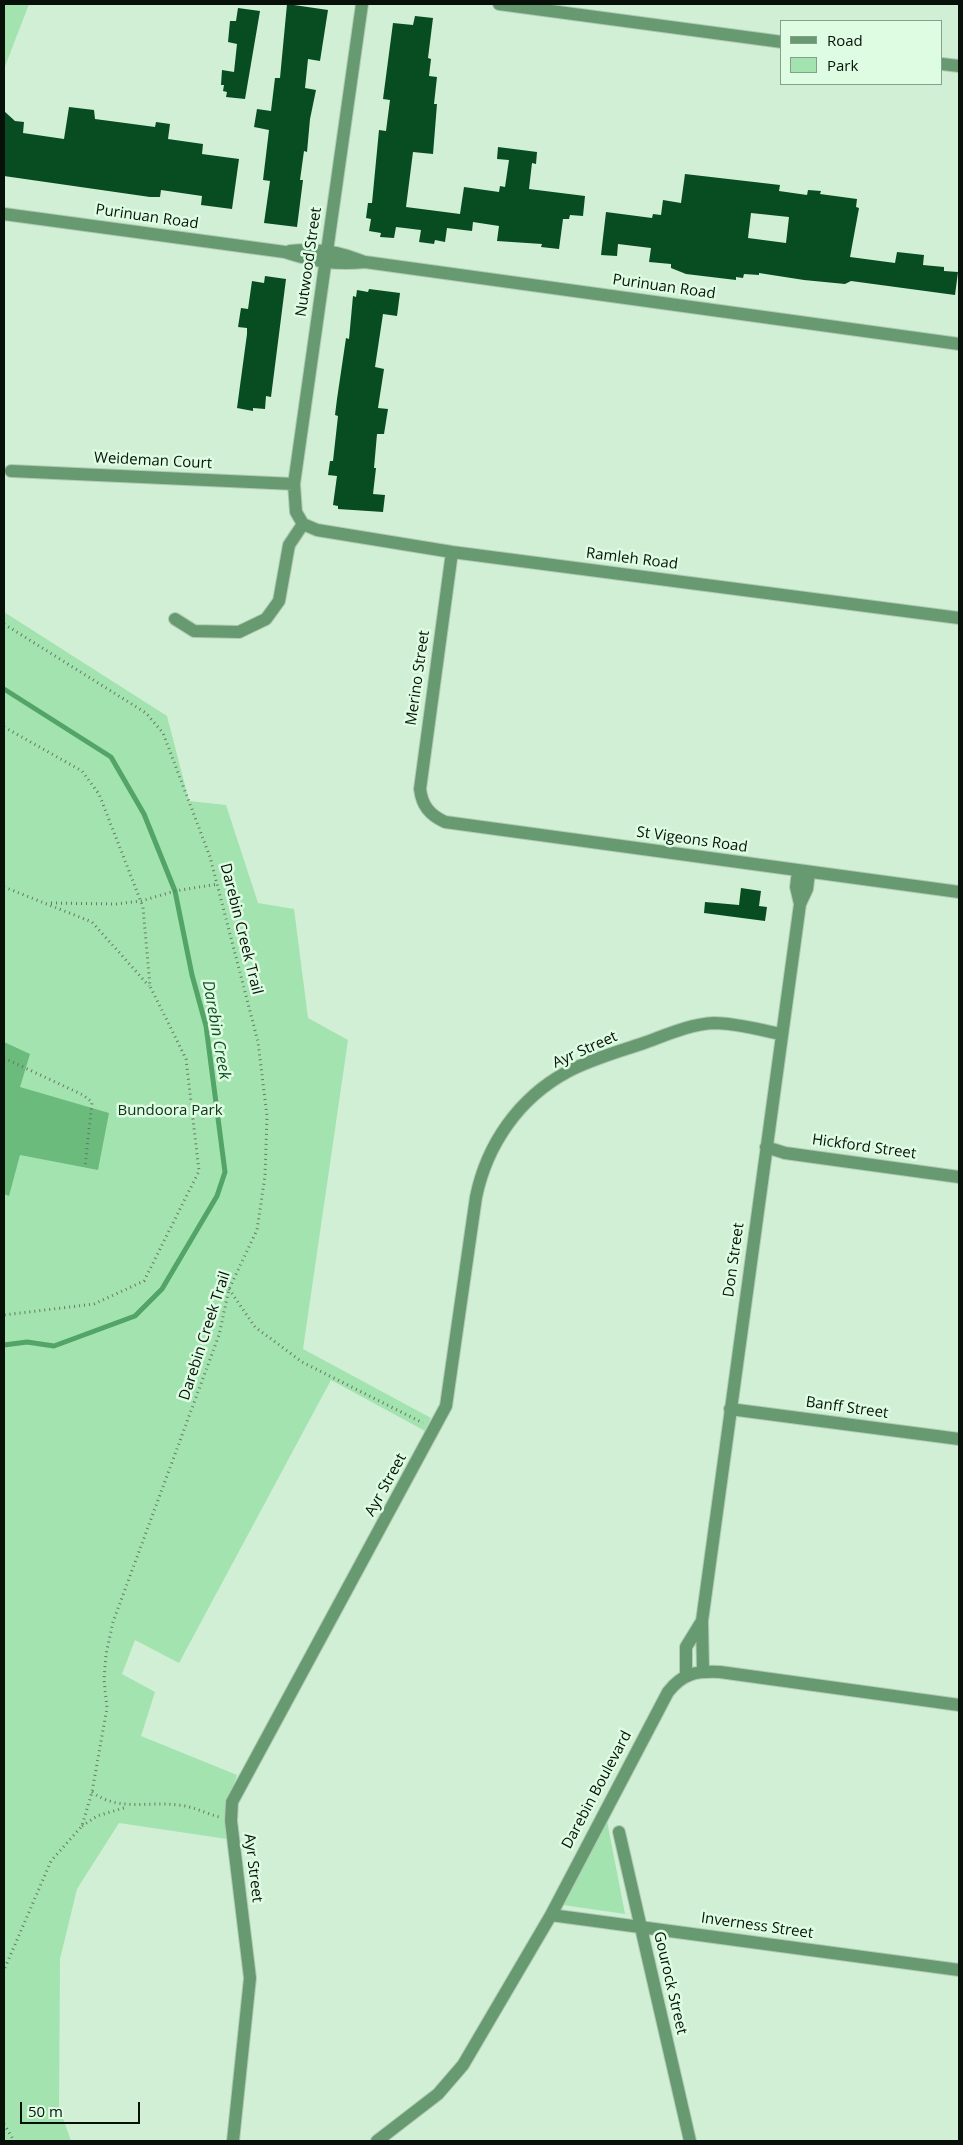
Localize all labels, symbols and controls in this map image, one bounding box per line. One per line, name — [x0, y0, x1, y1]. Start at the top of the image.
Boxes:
legend — [780, 20, 943, 85]
text: Road — [827, 30, 863, 50]
text: Park — [827, 55, 858, 75]
street label: Purinuan Road — [94, 201, 200, 233]
street label: Nutwood Street — [292, 206, 326, 318]
street label: Purinuan Road — [611, 271, 717, 303]
street label: Weideman Court — [94, 449, 212, 473]
street label: Ramleh Road — [585, 544, 679, 574]
street label: Merino Street — [402, 629, 434, 727]
street label: St Vigeons Road — [635, 823, 749, 857]
street label: Darebin Creek Trail — [216, 862, 266, 996]
water label: Darebin Creek — [198, 979, 234, 1081]
street label: Ayr Street — [550, 1028, 620, 1072]
park label: Bundoora Park — [117, 1102, 223, 1120]
street label: Hickford Street — [811, 1131, 917, 1163]
street label: Don Street — [720, 1222, 748, 1298]
street label: Darebin Creek Trail — [176, 1269, 234, 1403]
street label: Banff Street — [805, 1393, 889, 1423]
street label: Ayr Street — [361, 1450, 411, 1520]
street label: Darebin Boulevard — [558, 1728, 636, 1852]
street label: Ayr Street — [240, 1833, 266, 1903]
street label: Inverness Street — [700, 1909, 814, 1943]
street label: Gourock Street — [649, 1930, 691, 2036]
scale bar — [22, 2092, 142, 2124]
text: 50 m — [28, 2101, 63, 2121]

